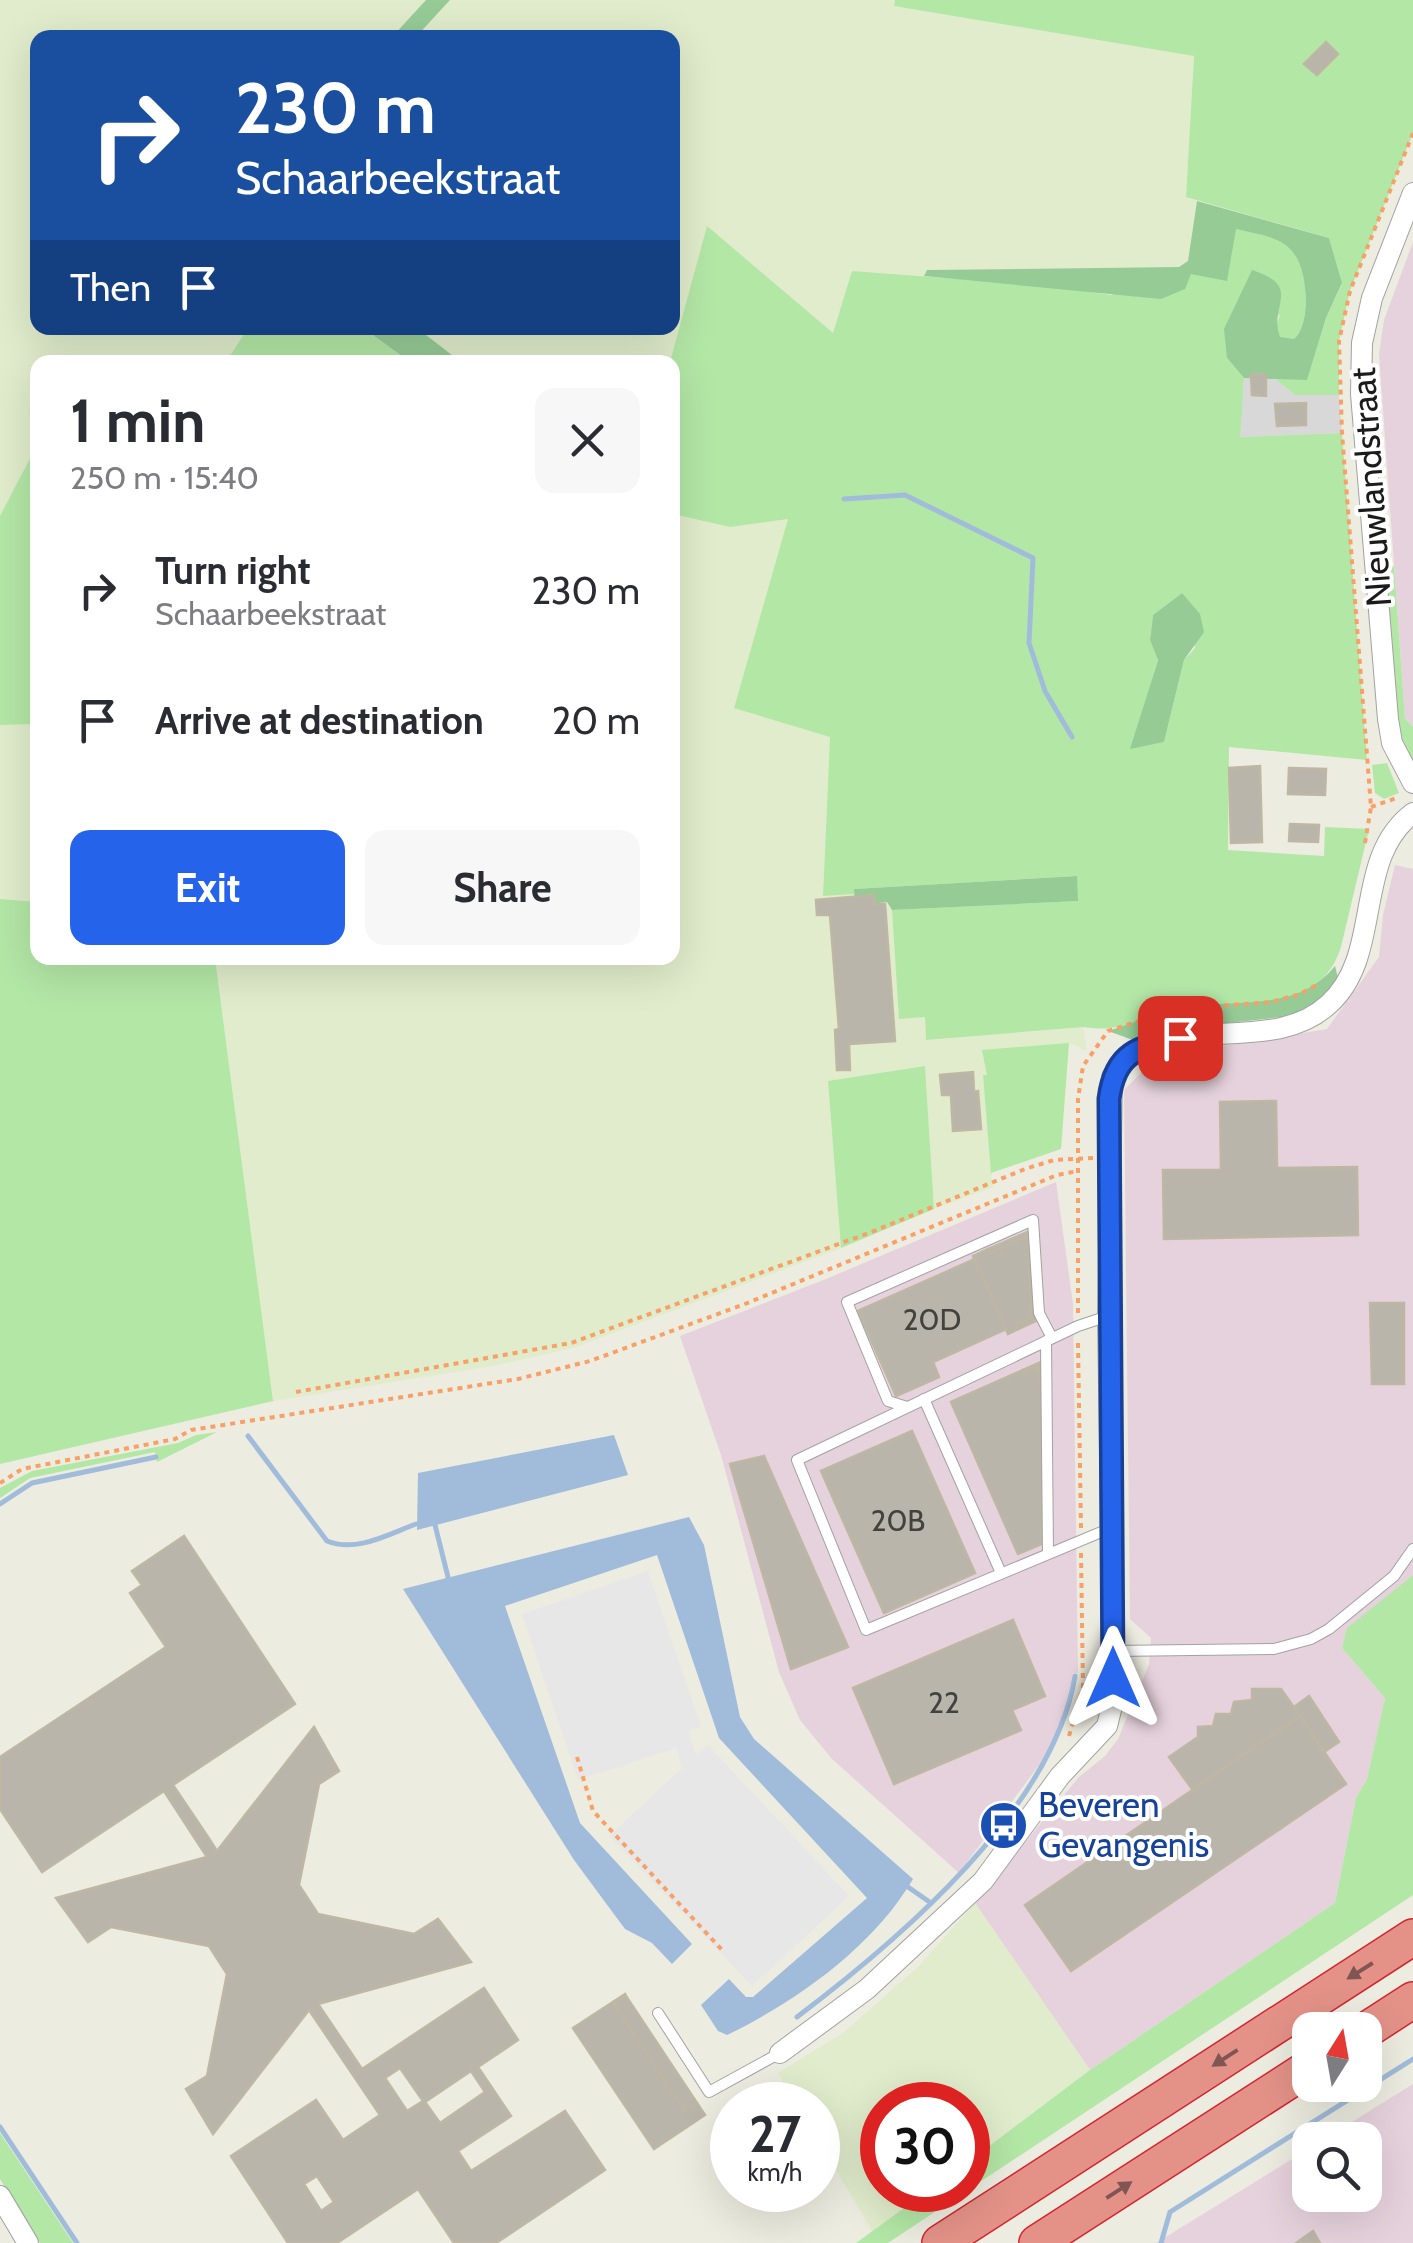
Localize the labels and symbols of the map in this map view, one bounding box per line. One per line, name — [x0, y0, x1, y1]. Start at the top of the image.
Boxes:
street label: Nieuwlandstraat — [1341, 366, 1400, 608]
pin — [1138, 996, 1223, 1081]
house number: 20D — [903, 1301, 961, 1338]
house number: 20B — [871, 1502, 925, 1539]
position arrow — [1061, 1626, 1165, 1730]
house number: 22 — [928, 1684, 960, 1721]
place label: Beveren Gevangenis — [1038, 1783, 1209, 1866]
bus stop icon: Beveren Gevangenis — [977, 1799, 1029, 1851]
one-way arrow — [1346, 1962, 1374, 1979]
north arrow — [1292, 2012, 1382, 2102]
one-way arrow — [1212, 2048, 1239, 2066]
speed limit sign: 30 — [860, 2082, 990, 2212]
one-way arrow — [1105, 2182, 1132, 2200]

